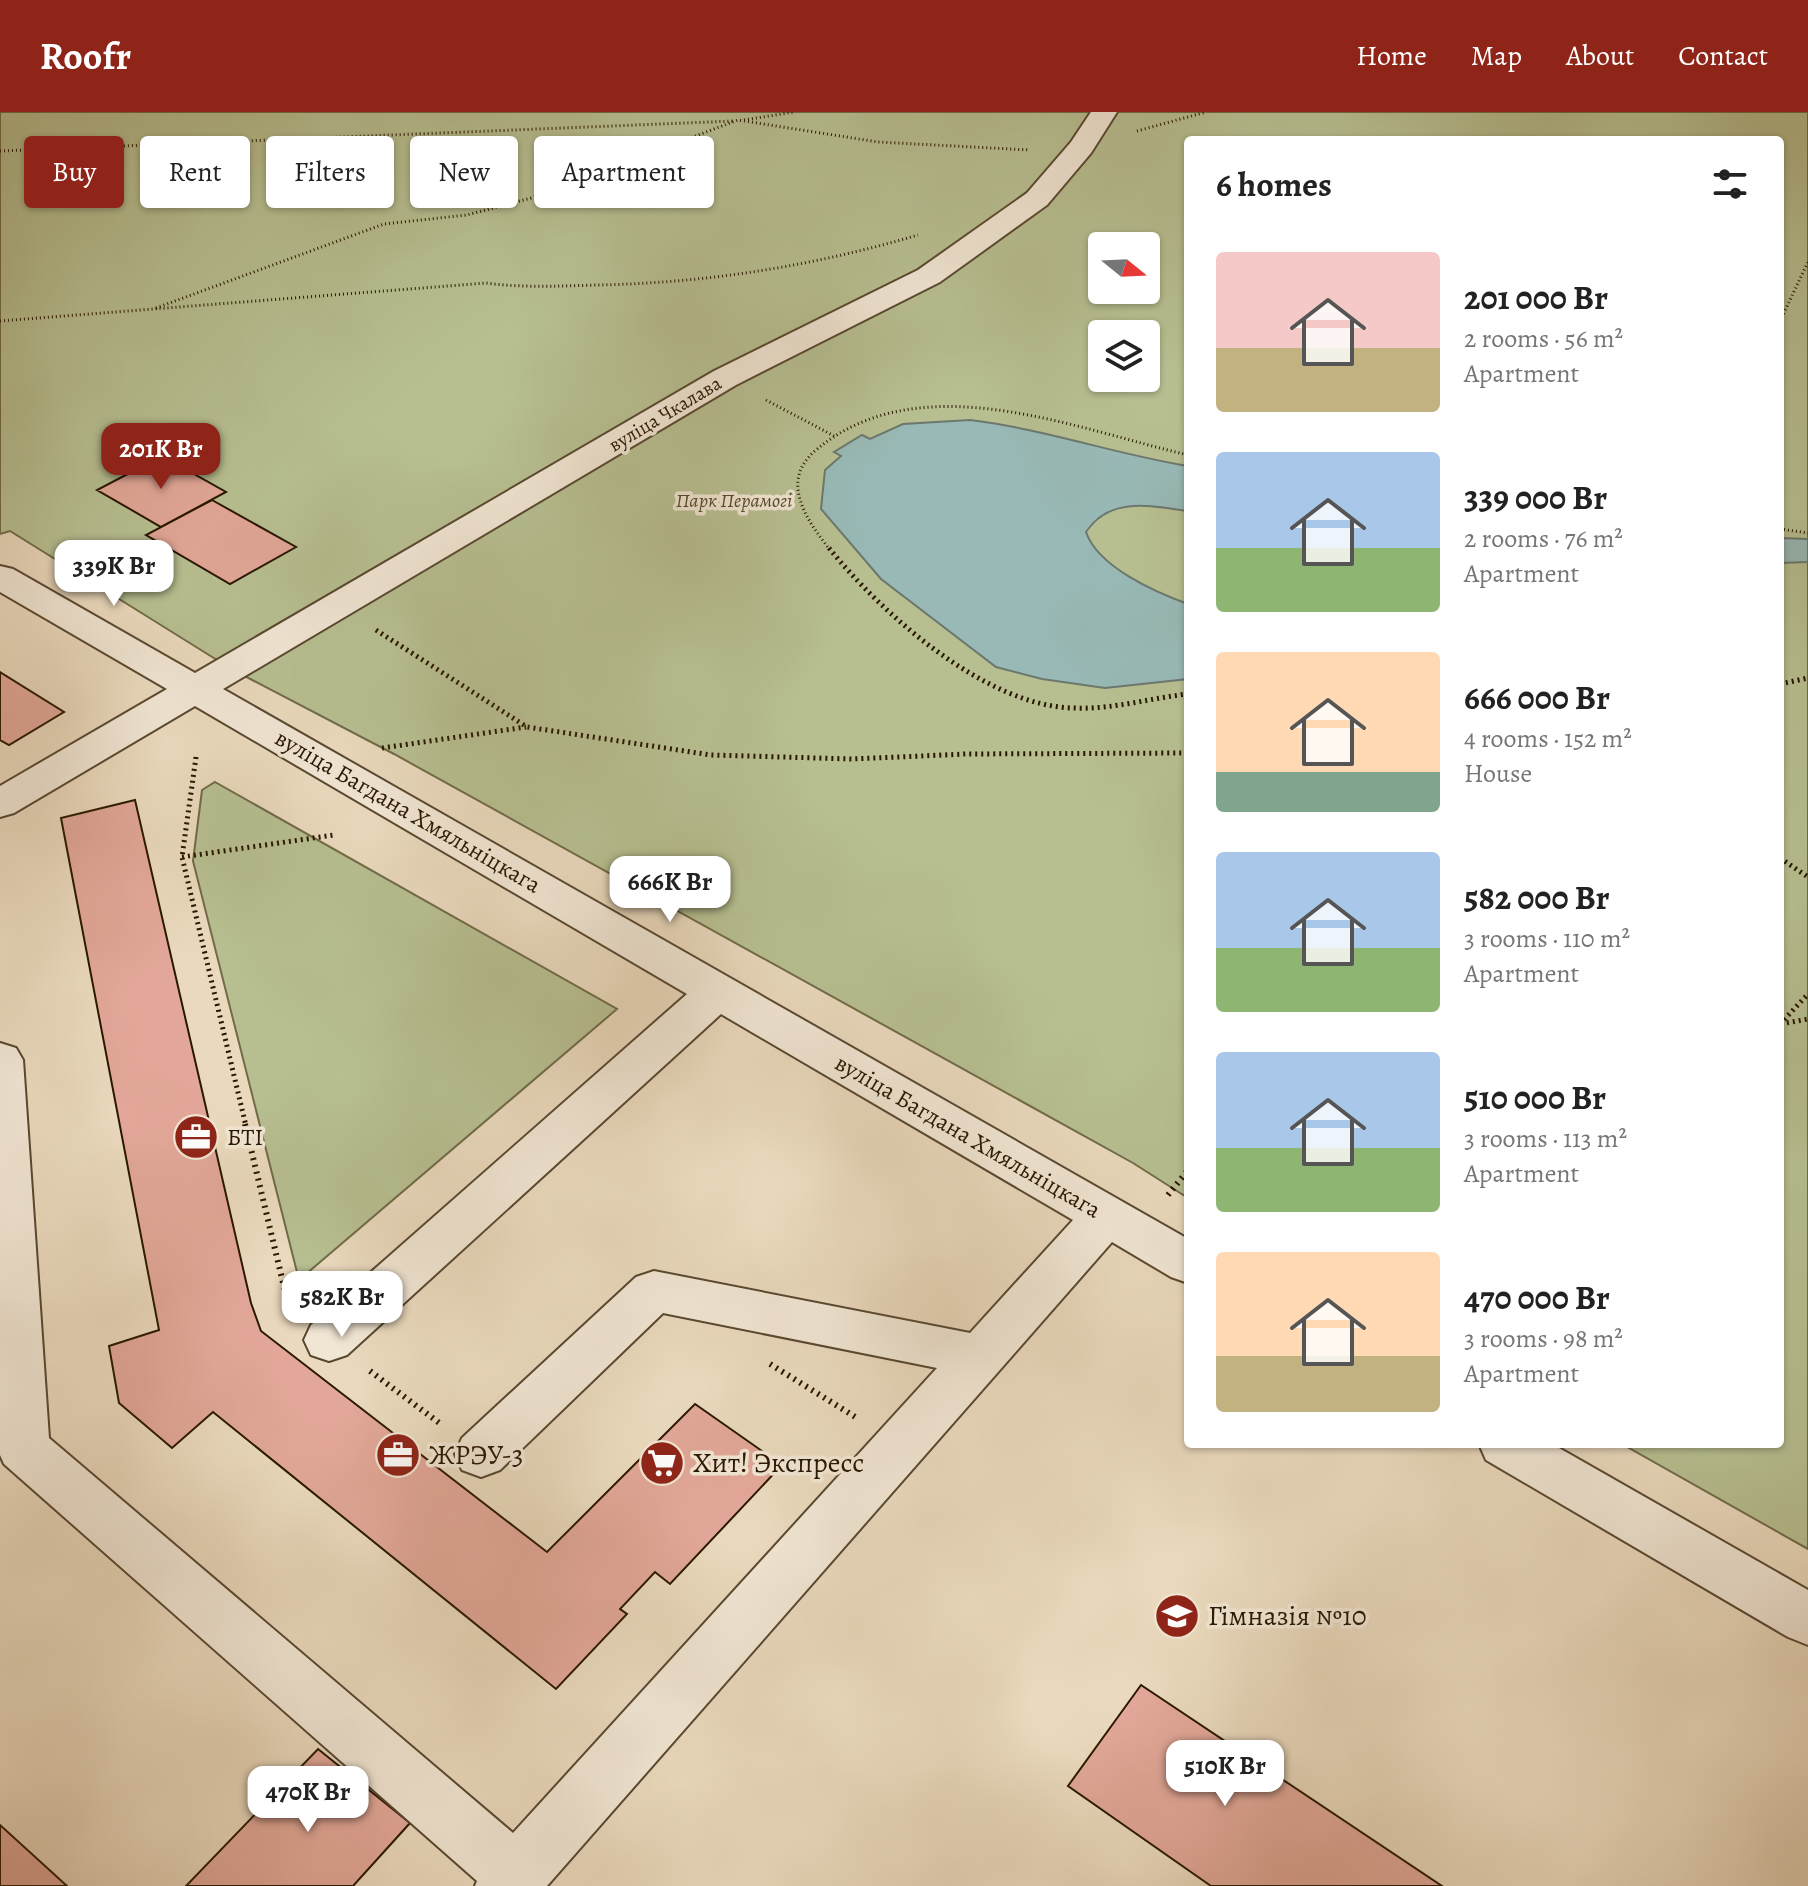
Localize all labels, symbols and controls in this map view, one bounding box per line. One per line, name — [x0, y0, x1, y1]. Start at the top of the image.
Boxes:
text: Roofr — [40, 30, 131, 82]
text: Home — [1356, 37, 1427, 75]
text: Map — [1471, 37, 1522, 75]
text: About — [1566, 37, 1634, 75]
text: Contact — [1678, 37, 1768, 75]
chip: Buy — [24, 136, 124, 208]
chip: Rent — [140, 136, 250, 208]
chip: Filters — [266, 136, 394, 208]
chip: New — [410, 136, 518, 208]
chip: Apartment — [534, 136, 714, 208]
text: 6 homes — [1216, 161, 1332, 208]
icon: filters — [1708, 162, 1752, 206]
north arrow — [1088, 232, 1160, 304]
map controls — [1088, 232, 1160, 392]
text: 201 000 Br — [1464, 274, 1608, 321]
icon: home — [1280, 284, 1376, 380]
button: layers — [1088, 320, 1160, 392]
text: 2 rooms · 56 m² — [1464, 321, 1623, 356]
text: Apartment — [1464, 356, 1579, 391]
street label: вуліца Чкалава — [603, 369, 727, 458]
pin: 201K Br — [87, 423, 235, 491]
text: 201K Br — [119, 431, 203, 466]
text: 339 000 Br — [1464, 474, 1607, 521]
icon: home — [1280, 484, 1376, 580]
park label: Парк Перамогі — [676, 487, 792, 514]
text: 2 rooms · 76 m² — [1464, 521, 1623, 556]
pin: 339K Br — [40, 540, 188, 608]
text: 339K Br — [73, 548, 155, 583]
text: Apartment — [1464, 556, 1579, 591]
text: 666 000 Br — [1464, 674, 1610, 721]
icon: home — [1280, 684, 1376, 780]
text: 4 rooms · 152 m² — [1464, 721, 1632, 756]
street label: вуліца Багдана Хмяльніцкага — [269, 722, 547, 900]
text: House — [1464, 756, 1532, 791]
pin: 666K Br — [596, 856, 744, 924]
text: 666K Br — [628, 864, 712, 899]
text: 582 000 Br — [1464, 874, 1610, 921]
icon: home — [1280, 884, 1376, 980]
text: 3 rooms · 110 m² — [1464, 921, 1630, 956]
text: Apartment — [1464, 956, 1579, 991]
street label: вуліца Багдана Хмяльніцкага — [829, 1047, 1107, 1225]
text: 510 000 Br — [1464, 1074, 1606, 1121]
icon: home — [1280, 1084, 1376, 1180]
office icon: БТІ — [172, 1113, 220, 1161]
place label: БТІ — [227, 1121, 263, 1153]
text: 3 rooms · 113 m² — [1464, 1121, 1627, 1156]
text: Apartment — [1464, 1156, 1579, 1191]
pin: 582K Br — [268, 1271, 416, 1339]
text: 470 000 Br — [1464, 1274, 1610, 1321]
text: 582K Br — [300, 1279, 384, 1314]
icon: home — [1280, 1284, 1376, 1380]
text: 3 rooms · 98 m² — [1464, 1321, 1623, 1356]
text: Apartment — [1464, 1356, 1579, 1391]
office icon: ЖРЭУ-3 — [374, 1431, 422, 1479]
place label: ЖРЭУ-3 — [429, 1436, 524, 1474]
supermarket icon: Хит! Экспресс — [638, 1439, 686, 1487]
place label: Хит! Экспресс — [693, 1444, 864, 1482]
school or university icon: Гімназія №10 — [1153, 1592, 1201, 1640]
place label: Гімназія №10 — [1208, 1597, 1367, 1635]
pin: 510K Br — [1151, 1740, 1299, 1808]
text: 510K Br — [1184, 1748, 1266, 1783]
pin: 470K Br — [234, 1766, 382, 1834]
text: 470K Br — [266, 1774, 350, 1809]

